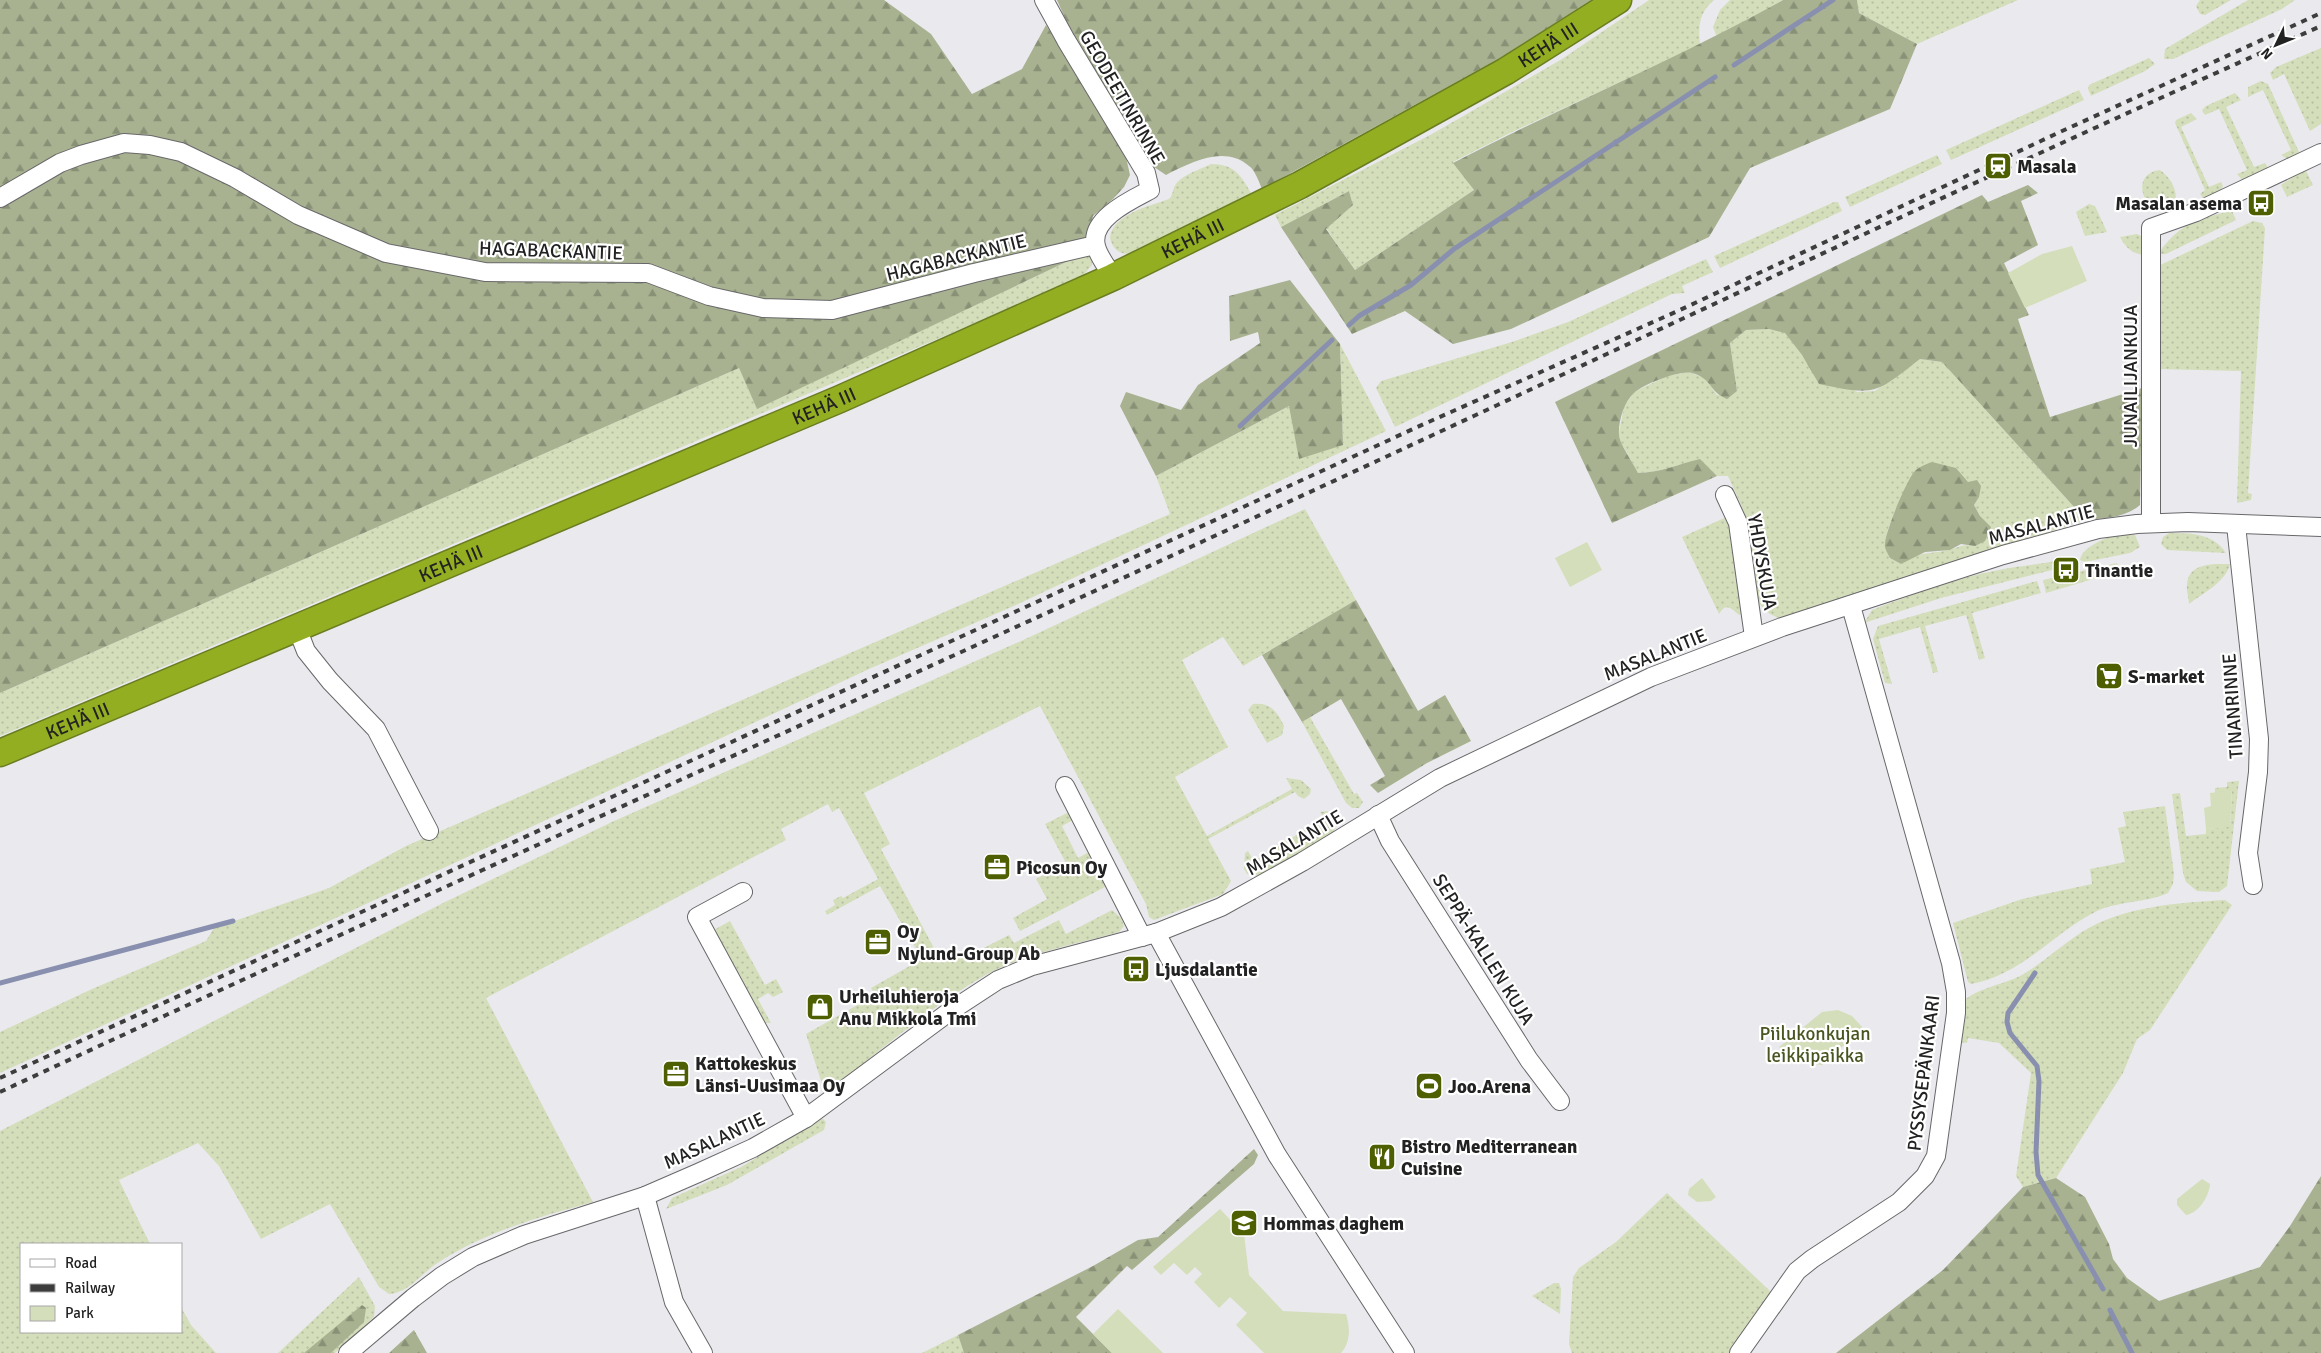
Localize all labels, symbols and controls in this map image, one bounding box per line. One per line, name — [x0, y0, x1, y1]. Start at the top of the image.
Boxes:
street label: KEHÄ III — [1514, 17, 1583, 73]
north arrow — [2251, 20, 2301, 70]
street label: GEODEETINRINNE — [1074, 26, 1170, 169]
text: N — [2257, 44, 2276, 63]
station icon: Masala — [1983, 151, 2013, 181]
place label: Masala — [2017, 155, 2077, 179]
bus stop icon: Masalan asema — [2246, 188, 2276, 218]
place label: Masalan asema — [2115, 192, 2242, 216]
street label: KEHÄ III — [1157, 213, 1228, 265]
street label: HAGABACKANTIE — [884, 229, 1029, 287]
street label: HAGABACKANTIE — [479, 236, 623, 266]
street label: JUNAILIJANKUJA — [2119, 304, 2143, 447]
street label: KEHÄ III — [788, 382, 860, 431]
street label: MASALANTIE — [1985, 499, 2097, 551]
street label: YHDYSKUJA — [1742, 512, 1782, 613]
street label: KEHÄ III — [415, 540, 487, 588]
bus stop icon: Tinantie — [2051, 555, 2081, 585]
place label: Tinantie — [2085, 559, 2153, 583]
street label: MASALANTIE — [1600, 623, 1710, 686]
street label: TINANRINNE — [2217, 652, 2249, 760]
supermarket icon: S-market — [2094, 661, 2124, 691]
place label: S-market — [2128, 665, 2205, 689]
street label: KEHÄ III — [42, 697, 114, 745]
street label: MASALANTIE — [1242, 804, 1347, 881]
office icon: Picosun Oy — [982, 852, 1012, 882]
place label: Picosun Oy — [1016, 856, 1108, 880]
street label: SEPPÄ-KALLEN KUJA — [1427, 870, 1540, 1030]
place label: Oy Nylund-Group Ab — [897, 920, 1040, 966]
office icon: Oy Nylund-Group Ab — [863, 927, 893, 957]
bus stop icon: Ljusdalantie — [1121, 954, 1151, 984]
place label: Ljusdalantie — [1155, 958, 1258, 982]
place label: Urheiluhieroja Anu Mikkola Tmi — [839, 985, 976, 1031]
shop icon: Urheiluhieroja Anu Mikkola Tmi — [805, 992, 835, 1022]
street label: PYSSYSEPÄNKAARI — [1903, 994, 1945, 1153]
park label: Piilukonkujan leikkipaikka — [1759, 1022, 1871, 1068]
place label: Kattokeskus Länsi-Uusimaa Oy — [695, 1052, 846, 1098]
office icon: Kattokeskus Länsi-Uusimaa Oy — [661, 1059, 691, 1089]
sports icon: Joo.Arena — [1414, 1071, 1444, 1101]
place label: Joo.Arena — [1448, 1075, 1531, 1099]
street label: MASALANTIE — [660, 1107, 769, 1175]
place label: Bistro Mediterranean Cuisine — [1401, 1135, 1577, 1181]
restaurant icon: Bistro Mediterranean Cuisine — [1367, 1142, 1397, 1172]
school or university icon: Hommas daghem — [1229, 1208, 1259, 1238]
place label: Hommas daghem — [1263, 1212, 1404, 1236]
legend — [20, 1243, 182, 1333]
text: Road — [65, 1254, 97, 1272]
text: Railway — [65, 1279, 115, 1297]
text: Park — [65, 1304, 94, 1322]

